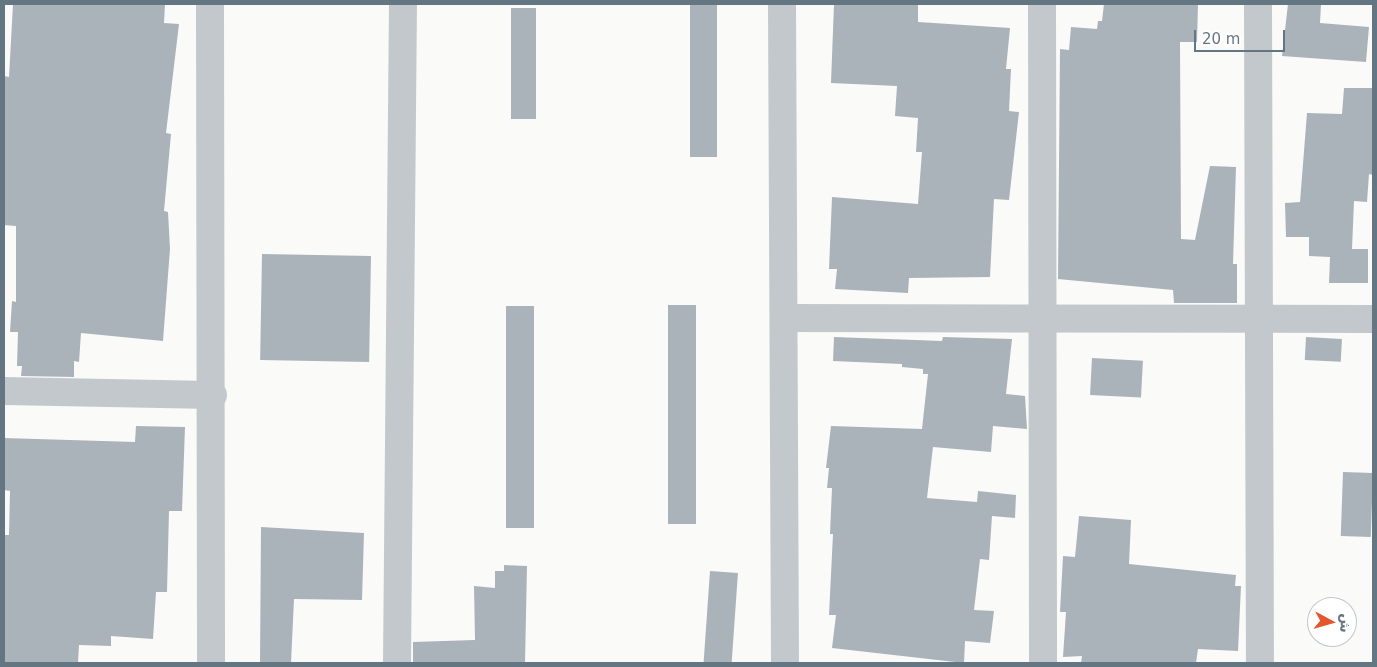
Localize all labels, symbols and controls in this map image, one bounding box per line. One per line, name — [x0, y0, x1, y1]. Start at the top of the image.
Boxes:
scale bar — [1197, 20, 1288, 52]
text: 20 m — [1202, 30, 1240, 48]
north arrow — [1307, 597, 1357, 647]
text: ش — [1337, 613, 1355, 634]

